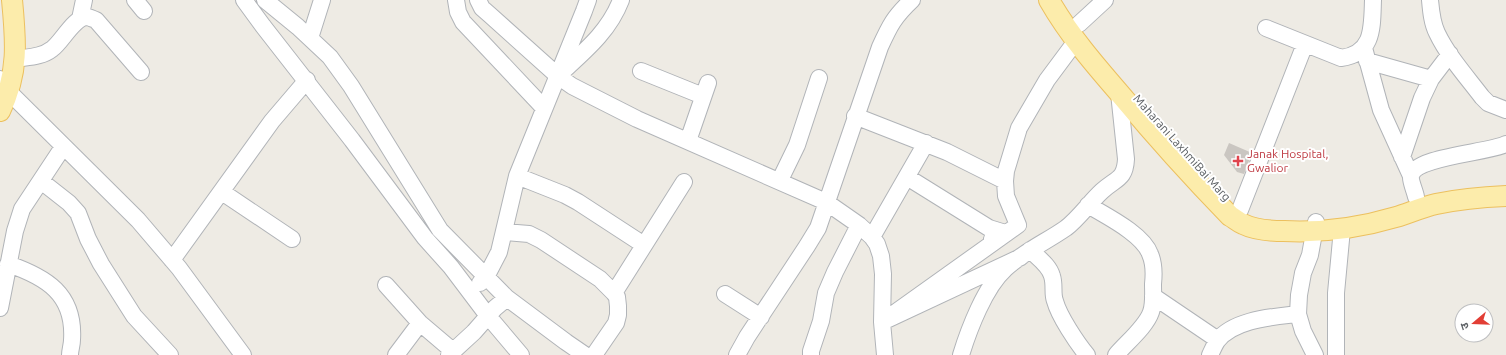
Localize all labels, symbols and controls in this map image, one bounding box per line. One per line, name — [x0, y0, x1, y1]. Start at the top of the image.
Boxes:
street label: Maharani LaxhmiBai Marg — [1131, 92, 1234, 204]
place label: Janak Hospital, Gwalior — [1247, 147, 1328, 174]
marker: Janak Hospital, Gwalior — [1232, 155, 1244, 167]
north arrow — [1454, 303, 1494, 343]
text: उ — [1458, 321, 1471, 331]

